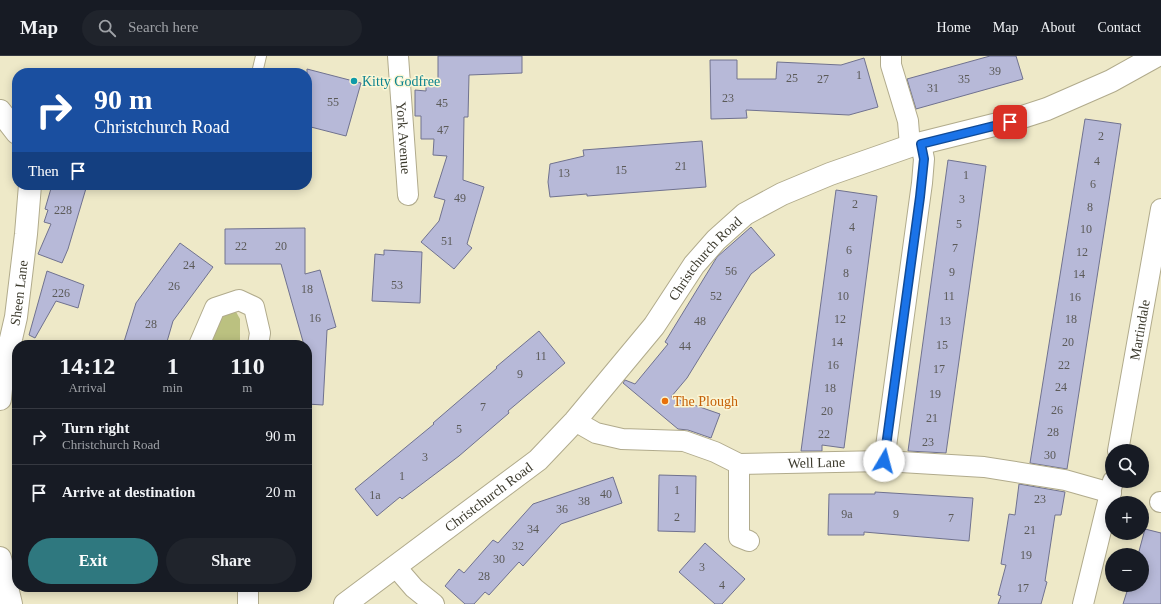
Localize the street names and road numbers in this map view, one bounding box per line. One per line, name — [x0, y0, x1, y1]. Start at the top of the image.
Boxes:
street label: York Avenue — [394, 101, 414, 175]
street label: Christchurch Road — [665, 213, 744, 303]
street label: Sheen Lane — [7, 259, 30, 327]
street label: Martindale — [1127, 298, 1152, 361]
street label: Well Lane — [787, 454, 845, 470]
street label: Christchurch Road — [442, 459, 535, 534]

